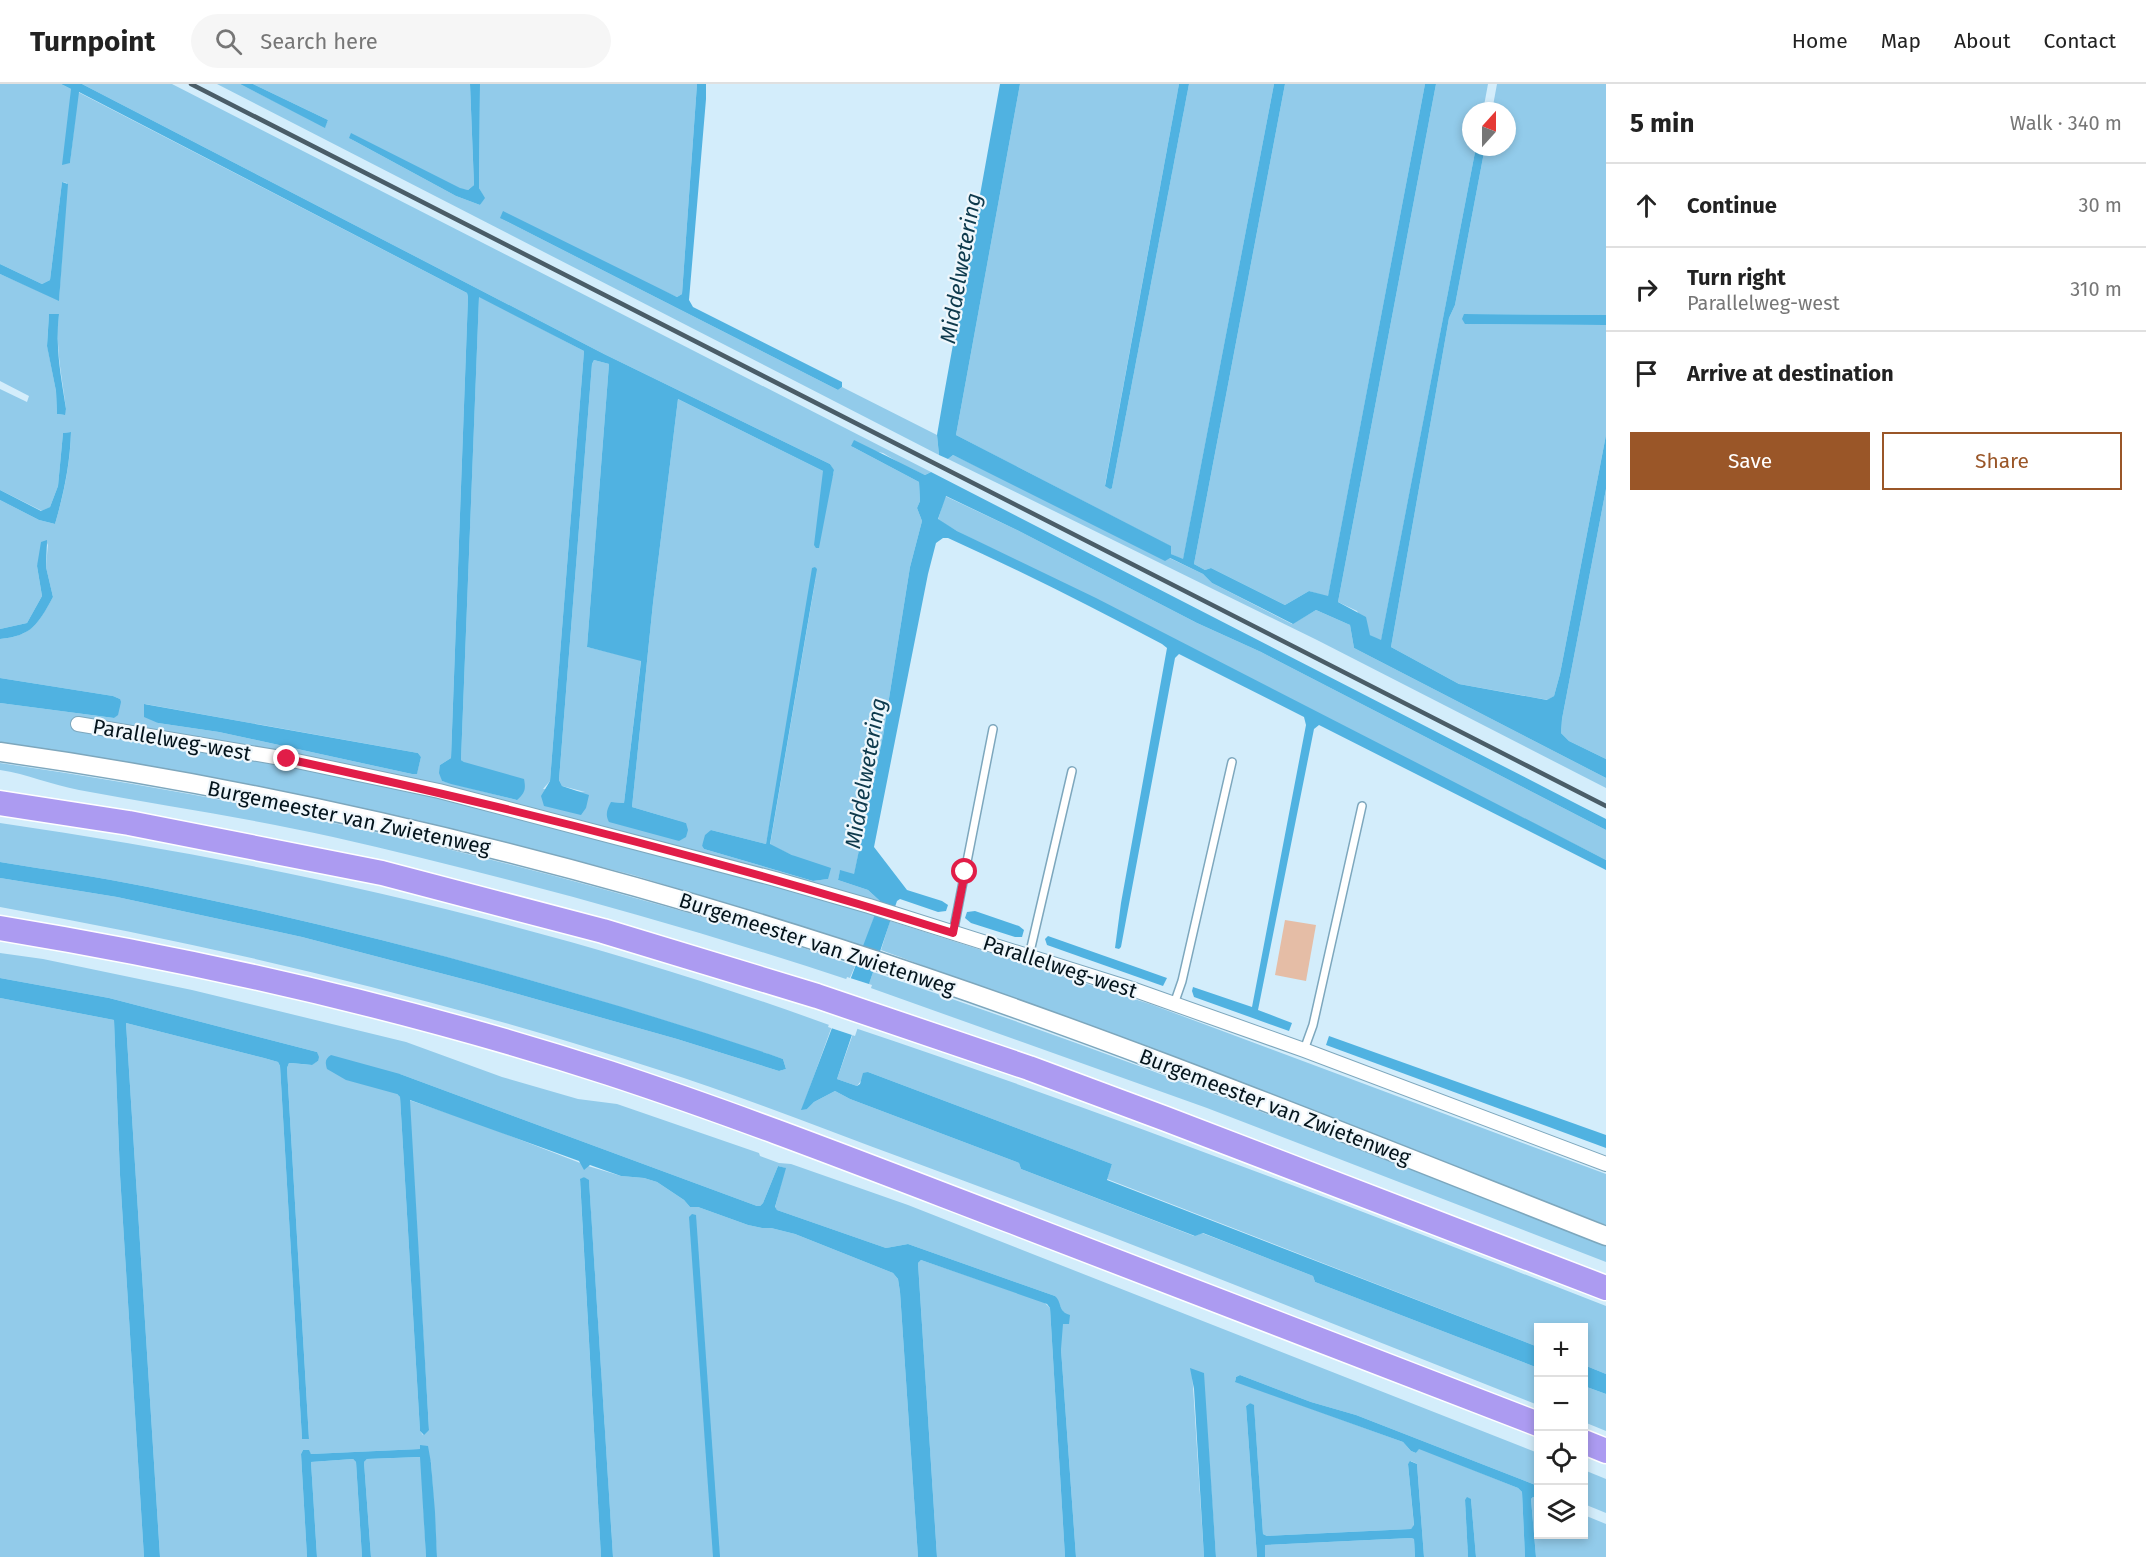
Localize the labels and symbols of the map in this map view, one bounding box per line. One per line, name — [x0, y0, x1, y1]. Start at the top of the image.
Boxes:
north arrow — [1462, 102, 1516, 156]
water label: Middelwetering — [934, 191, 987, 346]
water label: Middelwetering — [839, 696, 892, 851]
street label: Parallelweg-west — [91, 713, 254, 767]
route end — [273, 745, 299, 771]
street label: Burgemeester van Zwietenweg — [205, 775, 493, 861]
route start — [951, 858, 977, 884]
street label: Burgemeester van Zwietenweg — [676, 887, 958, 1001]
street label: Parallelweg-west — [980, 930, 1141, 1004]
street label: Burgemeester van Zwietenweg — [1136, 1043, 1415, 1171]

